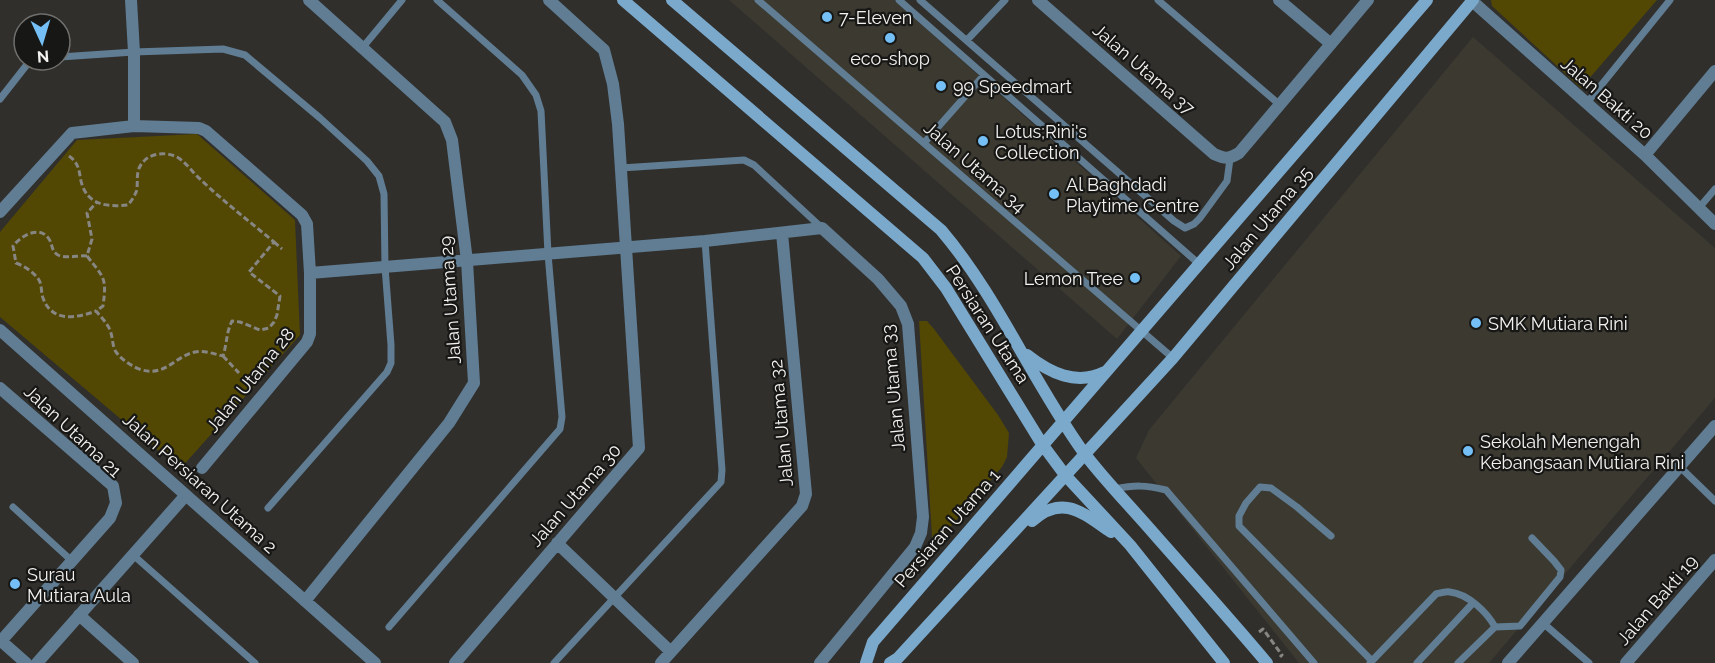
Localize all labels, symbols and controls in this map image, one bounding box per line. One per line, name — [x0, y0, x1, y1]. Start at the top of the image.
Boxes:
place label: 7-Eleven — [839, 7, 912, 28]
marker: 7-Eleven — [820, 10, 834, 24]
north arrow — [12, 12, 72, 72]
street label: Jalan Utama 37 — [1089, 19, 1199, 119]
marker: eco-shop — [883, 31, 897, 45]
text: N — [36, 47, 50, 66]
place label: eco-shop — [850, 48, 930, 69]
street label: Jalan Bakti 20 — [1557, 53, 1657, 143]
place label: 99 Speedmart — [953, 76, 1072, 97]
marker: 99 Speedmart — [934, 79, 948, 93]
street label: Jalan Utama 34 — [920, 117, 1030, 217]
place label: Lotus;Rini's Collection — [995, 121, 1087, 163]
marker: Lotus;Rini's Collection — [976, 134, 990, 148]
street label: Jalan Utama 35 — [1218, 162, 1316, 274]
place label: Al Baghdadi Playtime Centre — [1066, 174, 1199, 216]
marker: Al Baghdadi Playtime Centre — [1047, 187, 1061, 201]
street label: Jalan Utama 29 — [435, 235, 465, 365]
street label: Persiaran Utama — [942, 261, 1034, 387]
place label: Lemon Tree — [1024, 268, 1123, 289]
marker: Lemon Tree — [1128, 271, 1142, 285]
place label: SMK Mutiara Rini — [1488, 313, 1628, 334]
marker: SMK Mutiara Rini — [1469, 316, 1483, 330]
street label: Jalan Utama 28 — [201, 323, 299, 437]
street label: Jalan Utama 33 — [877, 324, 909, 452]
street label: Jalan Utama 32 — [765, 359, 797, 487]
street label: Jalan Utama 21 — [20, 381, 126, 482]
street label: Jalan Persiaran Utama 2 — [119, 409, 281, 557]
place label: Sekolah Menengah Kebangsaan Mutiara Rini — [1480, 431, 1684, 473]
street label: Jalan Utama 30 — [525, 439, 625, 551]
marker: Sekolah Menengah Kebangsaan Mutiara Rini — [1461, 444, 1475, 458]
street label: Persiaran Utama 1 — [890, 464, 1004, 591]
street label: Jalan Bakti 19 — [1612, 551, 1702, 649]
place label: Surau Mutiara Aula — [27, 564, 131, 606]
marker: Surau Mutiara Aula — [8, 577, 22, 591]

